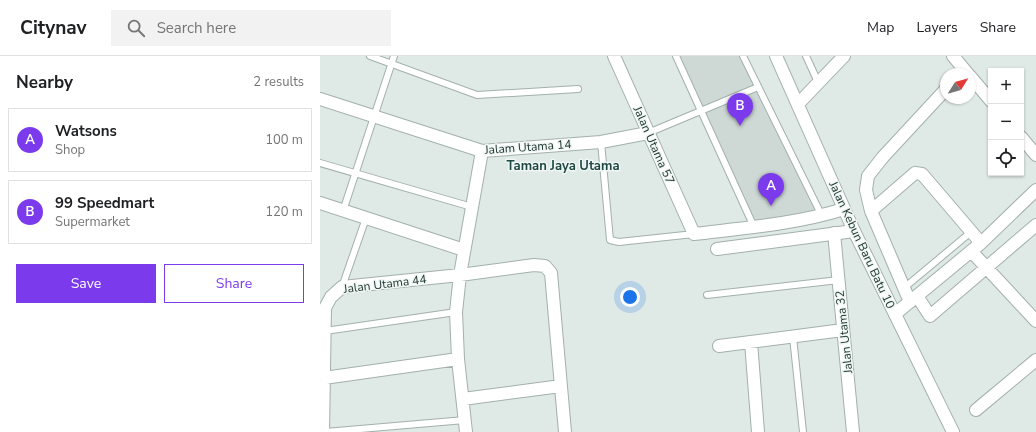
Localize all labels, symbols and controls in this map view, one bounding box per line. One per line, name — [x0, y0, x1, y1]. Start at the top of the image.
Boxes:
search box — [111, 10, 391, 46]
text: Citynav — [20, 15, 87, 41]
icon: search — [125, 17, 147, 39]
text: Search here — [157, 18, 236, 38]
text: Map — [867, 18, 894, 37]
text: Layers — [916, 18, 958, 37]
text: Share — [980, 18, 1016, 37]
north arrow — [940, 68, 976, 104]
map controls — [988, 68, 1024, 176]
button: + — [988, 68, 1024, 104]
text: Nearby — [16, 71, 73, 94]
text: 2 results — [253, 73, 304, 91]
pin: B — [727, 93, 753, 126]
street label: Jalan Utama 57 — [629, 103, 678, 186]
button: − — [988, 104, 1024, 140]
text: Watsons — [55, 121, 117, 141]
text: A — [25, 131, 35, 149]
text: 100 m — [265, 131, 303, 149]
street label: Jalam Utama 14 — [483, 136, 572, 158]
button: locate — [988, 140, 1024, 176]
text: Shop — [55, 141, 85, 159]
district label: Taman Jaya Utama — [507, 157, 620, 175]
pin: A — [758, 173, 784, 206]
street label: Jalan Kebun Baru Batu 10 — [825, 178, 899, 311]
text: 99 Speedmart — [55, 193, 154, 213]
text: B — [26, 203, 34, 221]
text: 120 m — [265, 203, 303, 221]
text: Supermarket — [55, 213, 130, 231]
button: Save — [16, 264, 156, 303]
button: Share — [164, 264, 304, 303]
street label: Jalan Utama 44 — [342, 271, 427, 297]
your location — [620, 287, 640, 307]
street label: Jalan Utama 32 — [832, 290, 856, 375]

